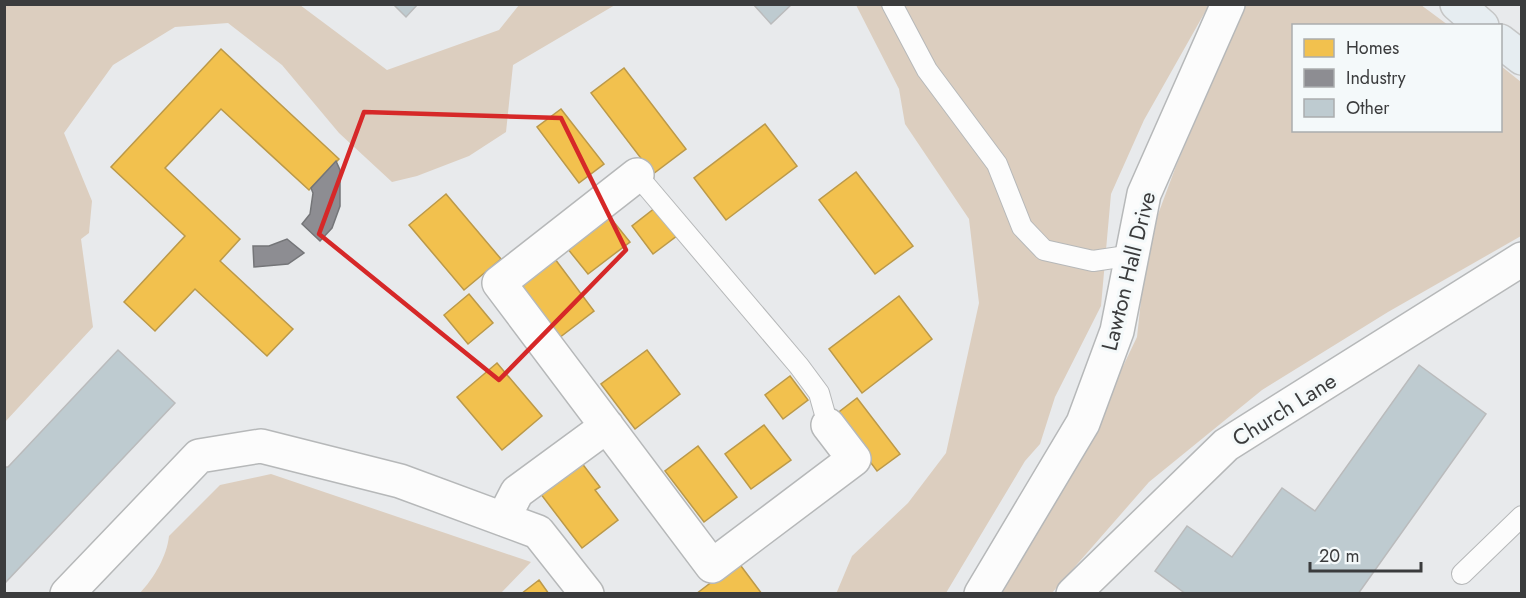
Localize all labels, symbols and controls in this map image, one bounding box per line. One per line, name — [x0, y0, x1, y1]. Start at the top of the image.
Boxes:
legend — [1292, 24, 1502, 132]
text: Homes — [1346, 35, 1399, 61]
text: Industry — [1346, 65, 1406, 91]
text: Other — [1346, 95, 1390, 121]
street label: Lawton Hall Drive — [1093, 188, 1163, 354]
street label: Church Lane — [1226, 364, 1342, 454]
scale bar — [1310, 535, 1421, 573]
text: 20 m — [1319, 543, 1359, 569]

